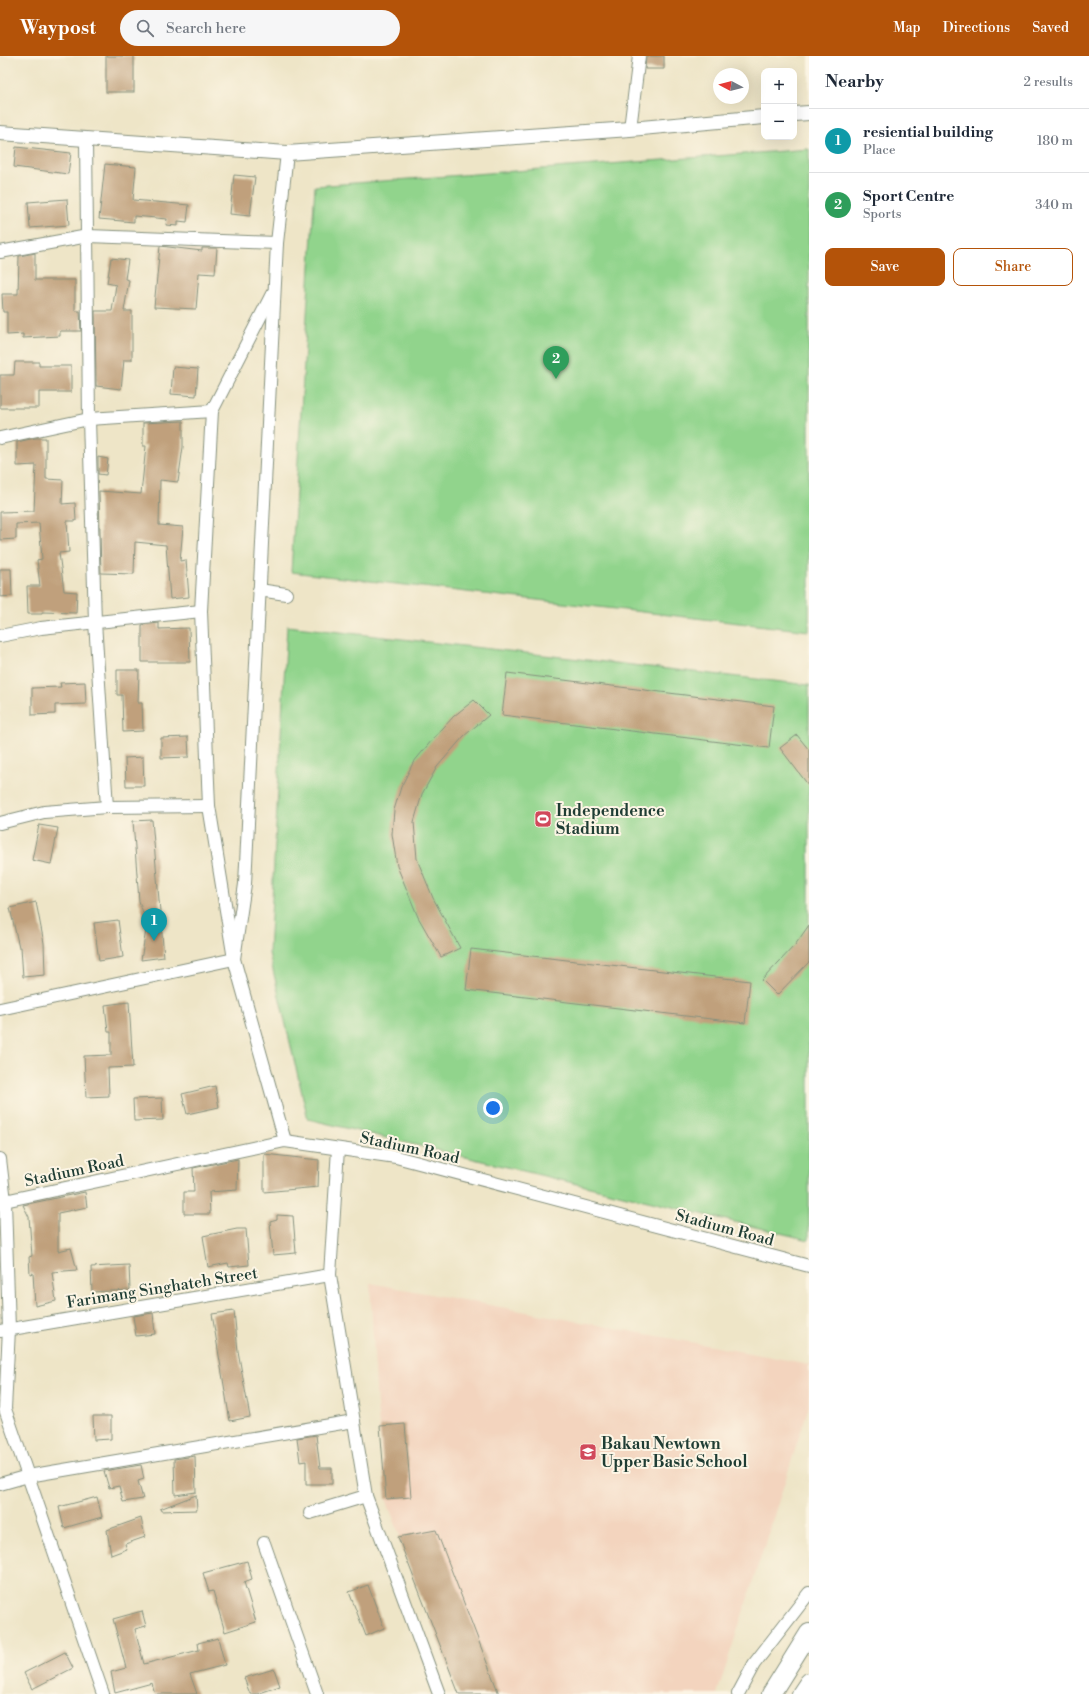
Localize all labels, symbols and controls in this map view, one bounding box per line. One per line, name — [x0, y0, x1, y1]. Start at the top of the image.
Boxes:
search box — [120, 10, 400, 46]
text: Waypost — [20, 16, 96, 40]
icon: search — [134, 17, 156, 39]
text: Search here — [166, 19, 246, 38]
text: Map — [893, 19, 921, 37]
text: Directions — [943, 19, 1010, 37]
text: Saved — [1032, 19, 1069, 37]
north arrow — [713, 68, 749, 104]
map controls — [761, 68, 797, 140]
button: + — [761, 68, 797, 104]
text: Nearby — [825, 71, 884, 93]
text: 2 results — [1024, 74, 1073, 90]
button: − — [761, 104, 797, 140]
text: resiential building — [863, 123, 993, 142]
text: 1 — [835, 133, 841, 149]
text: 180 m — [1037, 133, 1073, 149]
text: Place — [863, 142, 895, 158]
text: Sport Centre — [863, 187, 954, 206]
text: 2 — [834, 197, 842, 213]
text: 340 m — [1035, 197, 1073, 213]
text: Sports — [863, 206, 902, 222]
button: Save — [825, 248, 945, 286]
button: Share — [953, 248, 1073, 286]
pin: 2 — [543, 346, 569, 379]
place label: Independence Stadium — [556, 801, 665, 839]
sports icon: Independence Stadium — [533, 809, 553, 829]
pin: 1 — [141, 908, 167, 941]
your location — [483, 1098, 503, 1118]
street label: Stadium Road — [358, 1128, 461, 1168]
street label: Stadium Road — [23, 1151, 126, 1191]
street label: Stadium Road — [673, 1205, 776, 1251]
street label: Farimang Singhateh Street — [65, 1263, 259, 1313]
place label: Bakau Newtown Upper Basic School — [601, 1434, 748, 1472]
school or university icon: Bakau Newtown Upper Basic School — [578, 1442, 598, 1462]

